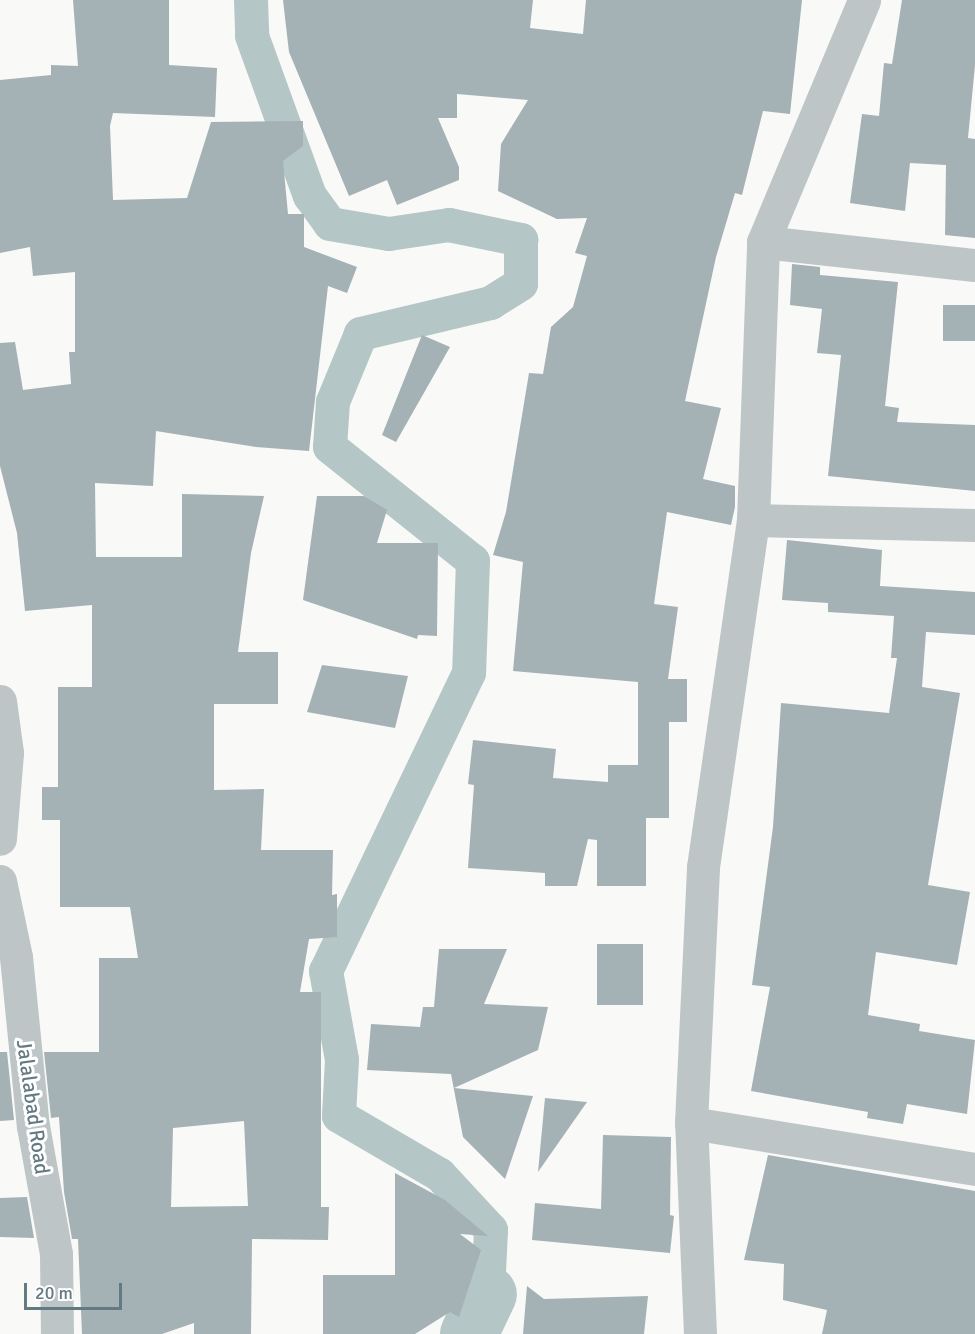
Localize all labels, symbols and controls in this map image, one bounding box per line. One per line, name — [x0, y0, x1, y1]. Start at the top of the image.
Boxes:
street label: Jalalabad Road — [11, 1038, 55, 1176]
scale bar — [27, 1271, 124, 1309]
text: 20 m — [35, 1282, 73, 1304]

